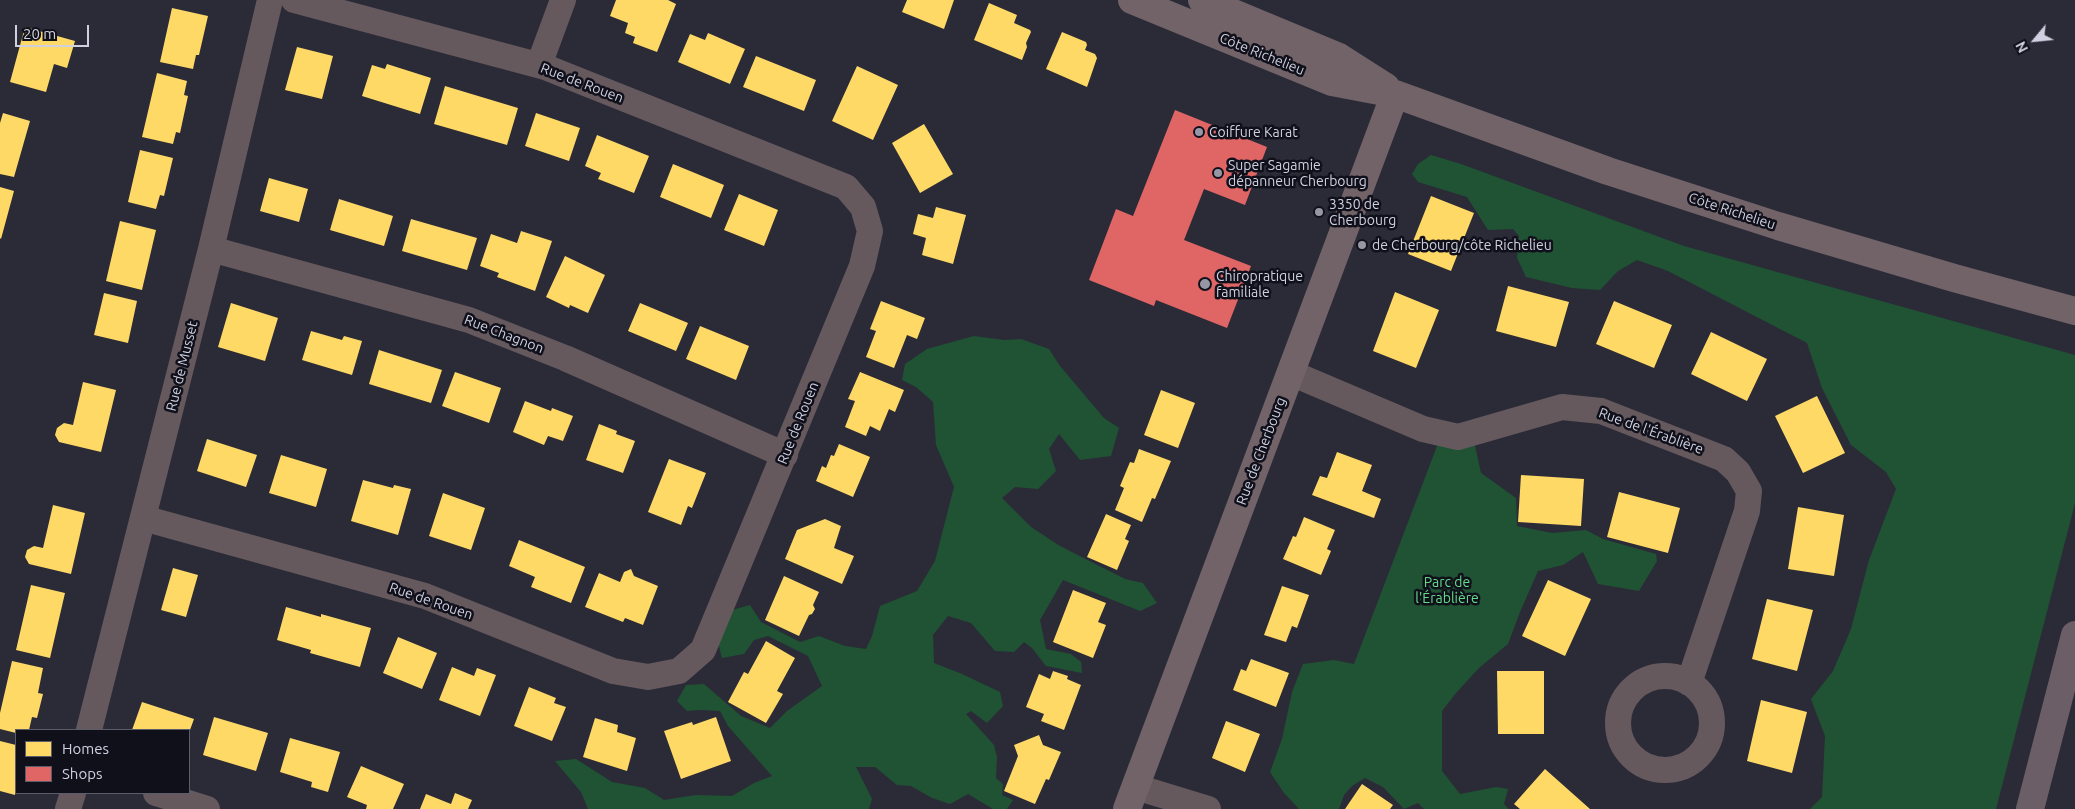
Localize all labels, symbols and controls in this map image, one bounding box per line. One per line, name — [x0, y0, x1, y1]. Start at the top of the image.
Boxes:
scale bar — [18, 15, 91, 47]
north arrow — [2010, 15, 2060, 65]
text: 20 m — [23, 25, 56, 42]
street label: Côte Richelieu — [1217, 29, 1307, 79]
text: N — [2012, 39, 2031, 55]
street label: Rue de Rouen — [538, 60, 626, 106]
place label: Coiffure Karat — [1209, 124, 1298, 140]
marker: Coiffure Karat — [1193, 126, 1205, 138]
place label: Super Sagamie dépanneur Cherbourg — [1228, 157, 1367, 190]
marker: Super Sagamie dépanneur Cherbourg — [1212, 167, 1224, 179]
street label: Côte Richelieu — [1686, 189, 1778, 233]
place label: 3350 de Cherbourg — [1329, 196, 1396, 228]
marker: 3350 de Cherbourg — [1313, 206, 1325, 218]
place label: de Cherbourg/côte Richelieu — [1372, 237, 1552, 253]
marker: de Cherbourg/côte Richelieu — [1356, 239, 1368, 251]
place label: Chiropratique familiale — [1216, 268, 1303, 300]
marker: Chiropratique familiale — [1198, 277, 1212, 291]
street label: Rue Chagnon — [462, 311, 546, 357]
street label: Rue de Musset — [163, 319, 201, 413]
street label: Rue de Rouen — [774, 379, 822, 467]
street label: Rue de Cherbourg — [1233, 395, 1289, 507]
street label: Rue de l'Érablière — [1596, 404, 1706, 458]
park label: Parc de l'Érablière — [1415, 574, 1479, 606]
street label: Rue de Rouen — [387, 579, 475, 623]
legend — [15, 729, 190, 794]
text: Homes — [62, 740, 109, 757]
text: Shops — [62, 765, 103, 782]

